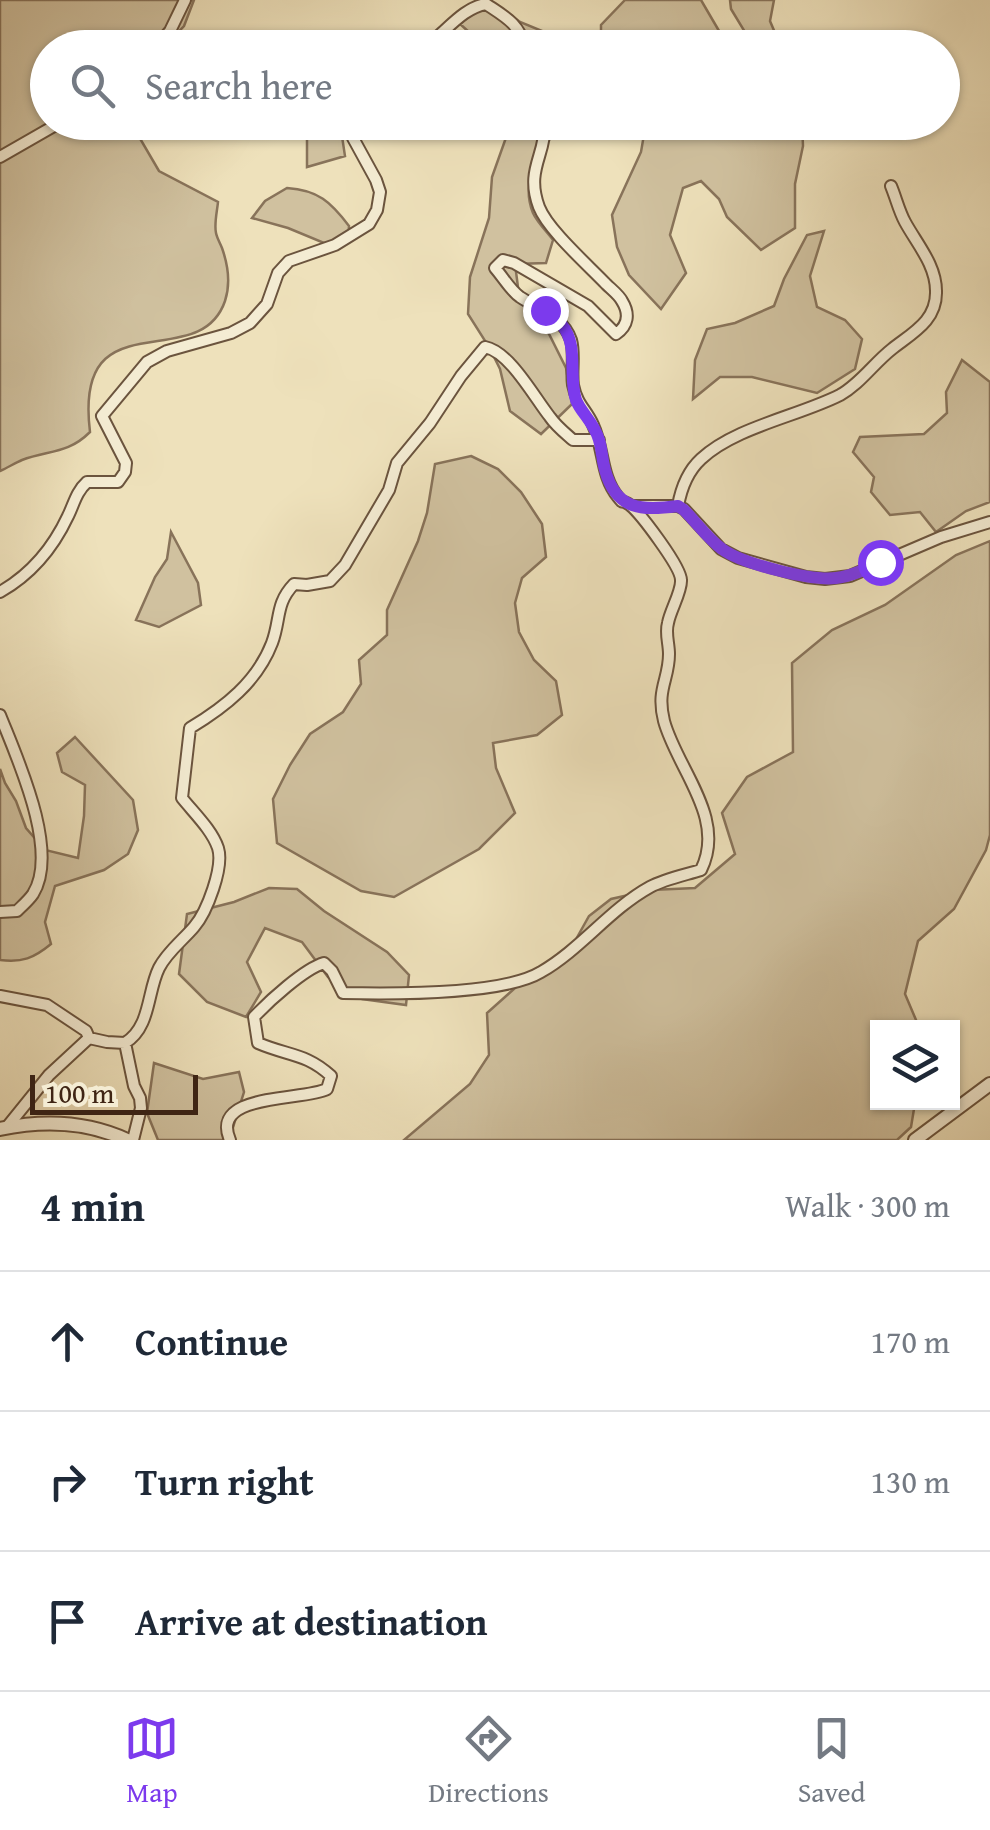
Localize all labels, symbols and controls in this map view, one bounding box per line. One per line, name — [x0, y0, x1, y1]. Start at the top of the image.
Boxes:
search box — [30, 30, 960, 140]
text: Search here — [145, 57, 333, 113]
icon: search — [65, 58, 120, 113]
route end — [523, 288, 569, 334]
route start — [858, 540, 904, 586]
map controls — [870, 1020, 960, 1110]
button: layers — [870, 1020, 960, 1110]
scale bar — [30, 1070, 198, 1114]
text: 100 m — [45, 1072, 114, 1113]
text: 4 min — [40, 1175, 145, 1236]
text: Walk · 300 m — [785, 1182, 950, 1229]
text: Continue — [135, 1313, 288, 1369]
icon: ahead — [40, 1314, 95, 1369]
text: 170 m — [871, 1318, 950, 1365]
text: Turn right — [135, 1453, 314, 1509]
icon: right — [40, 1454, 95, 1509]
text: 130 m — [871, 1458, 950, 1505]
text: Arrive at destination — [135, 1593, 488, 1649]
icon: arrive — [40, 1594, 95, 1649]
tab: Map — [124, 1711, 179, 1812]
tab: Directions — [428, 1711, 549, 1812]
tab: Saved — [798, 1711, 866, 1812]

